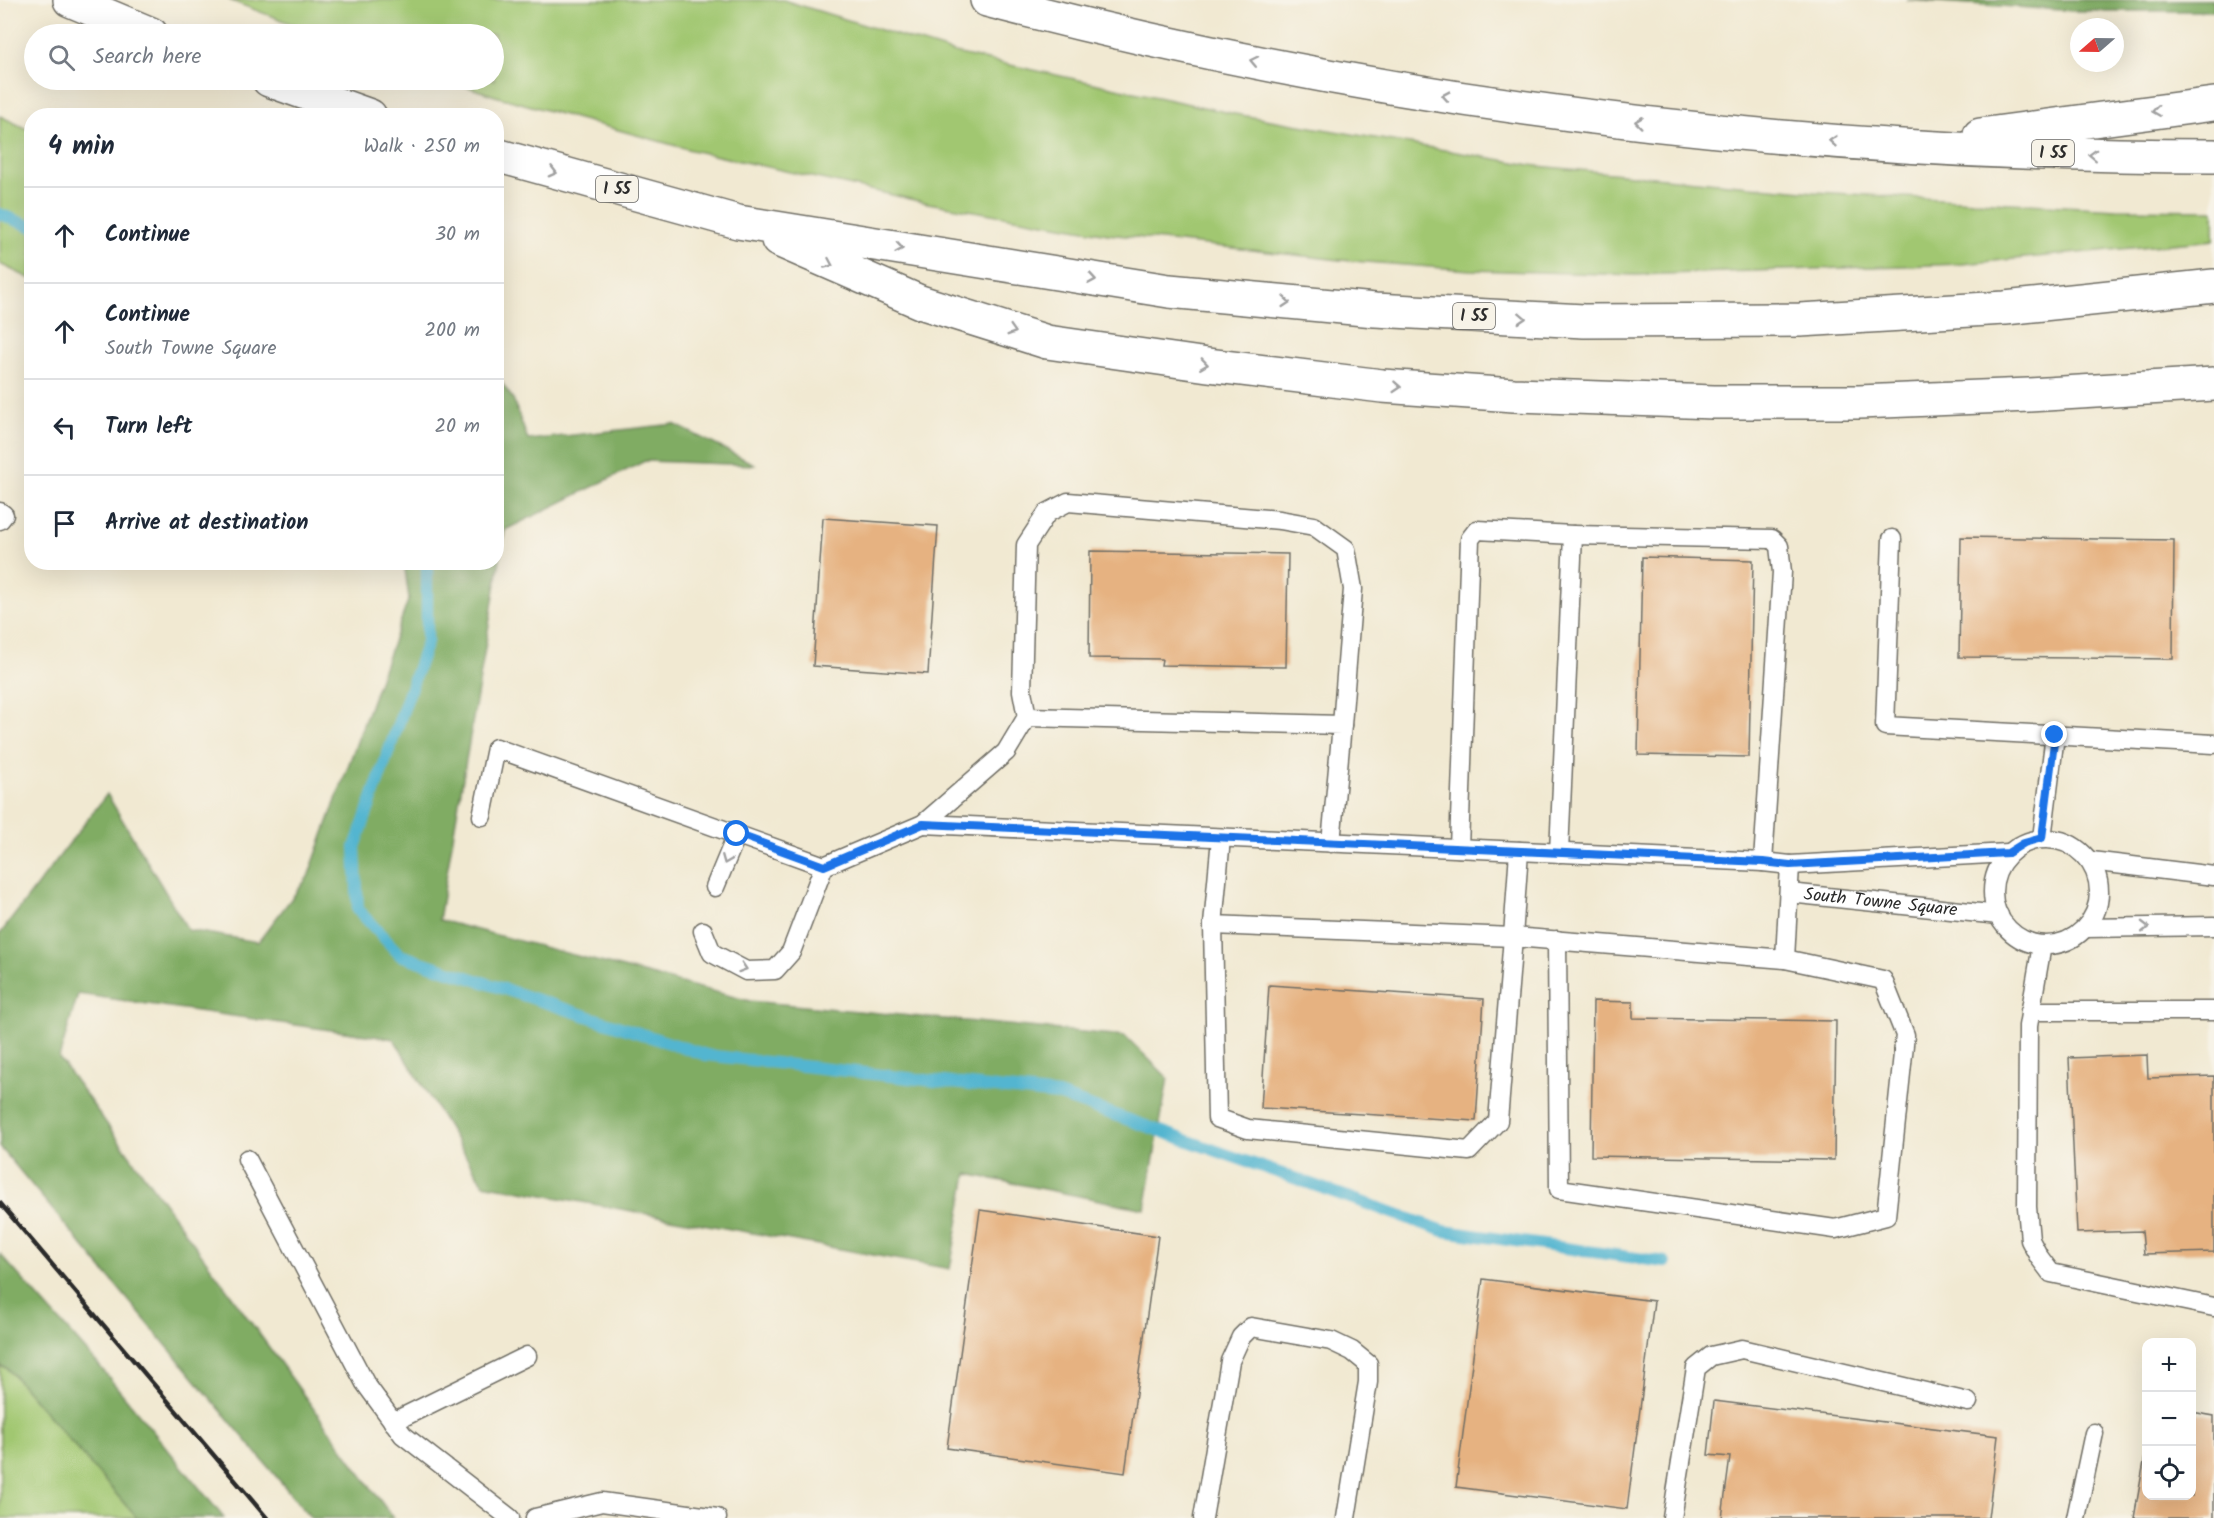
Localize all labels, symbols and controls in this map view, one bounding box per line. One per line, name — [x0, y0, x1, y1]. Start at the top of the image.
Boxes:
north arrow — [2070, 18, 2124, 72]
search box — [24, 24, 504, 90]
text: Search here — [93, 40, 201, 75]
icon: search — [45, 41, 78, 74]
one-way arrow — [1250, 55, 1260, 68]
one-way arrow — [1442, 90, 1452, 103]
one-way arrow — [2151, 105, 2161, 117]
one-way arrow — [1635, 116, 1644, 129]
text: 4 min — [48, 126, 115, 168]
text: Walk · 250 m — [364, 131, 480, 163]
one-way arrow — [1829, 135, 1838, 148]
road number: I 55 — [2032, 140, 2074, 166]
one-way arrow — [2088, 148, 2097, 161]
one-way arrow — [547, 165, 557, 177]
road number: I 55 — [596, 176, 638, 202]
text: Continue — [105, 218, 190, 253]
icon: ahead — [48, 219, 81, 252]
text: 30 m — [435, 219, 480, 251]
one-way arrow — [894, 241, 904, 254]
one-way arrow — [823, 256, 834, 268]
one-way arrow — [1087, 272, 1097, 284]
one-way arrow — [1281, 295, 1290, 308]
text: Continue — [105, 298, 190, 333]
road number: I 55 — [1453, 303, 1495, 329]
one-way arrow — [1517, 312, 1526, 325]
icon: ahead — [48, 315, 81, 348]
text: 200 m — [424, 315, 480, 347]
one-way arrow — [1006, 324, 1017, 336]
text: South Towne Square — [105, 333, 276, 365]
one-way arrow — [1199, 358, 1208, 370]
one-way arrow — [1393, 381, 1402, 394]
text: Turn left — [105, 410, 192, 445]
icon: left — [48, 411, 81, 444]
text: 20 m — [434, 411, 480, 443]
text: Arrive at destination — [105, 506, 308, 541]
icon: arrive — [48, 507, 81, 540]
route end — [2041, 721, 2067, 747]
route start — [723, 820, 749, 846]
one-way arrow — [721, 854, 733, 865]
street label: South Towne Square — [1802, 880, 1959, 925]
one-way arrow — [2140, 921, 2149, 933]
one-way arrow — [738, 961, 748, 973]
map controls — [2142, 1338, 2196, 1500]
button: + — [2142, 1338, 2196, 1392]
button: − — [2142, 1392, 2196, 1446]
button: locate — [2142, 1446, 2196, 1500]

